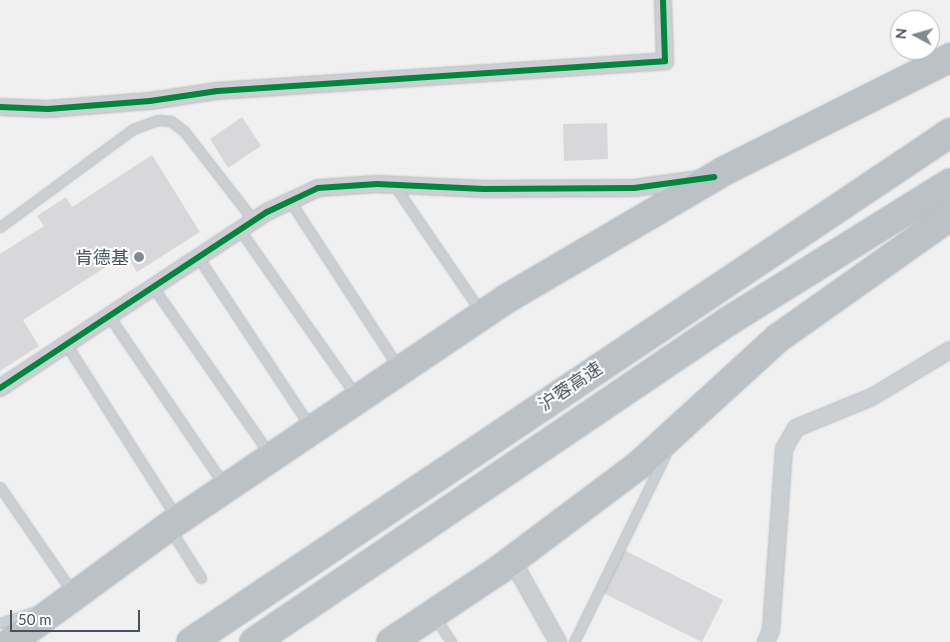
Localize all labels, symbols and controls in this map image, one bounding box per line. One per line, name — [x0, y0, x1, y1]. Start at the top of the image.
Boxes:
north arrow — [890, 10, 940, 60]
text: N — [892, 27, 910, 40]
place label: 肯德基 — [75, 246, 129, 268]
marker: 肯德基 — [133, 251, 145, 263]
street label: 沪蓉高速 — [534, 357, 606, 415]
scale bar — [12, 600, 142, 632]
text: 50 m — [18, 610, 52, 628]

